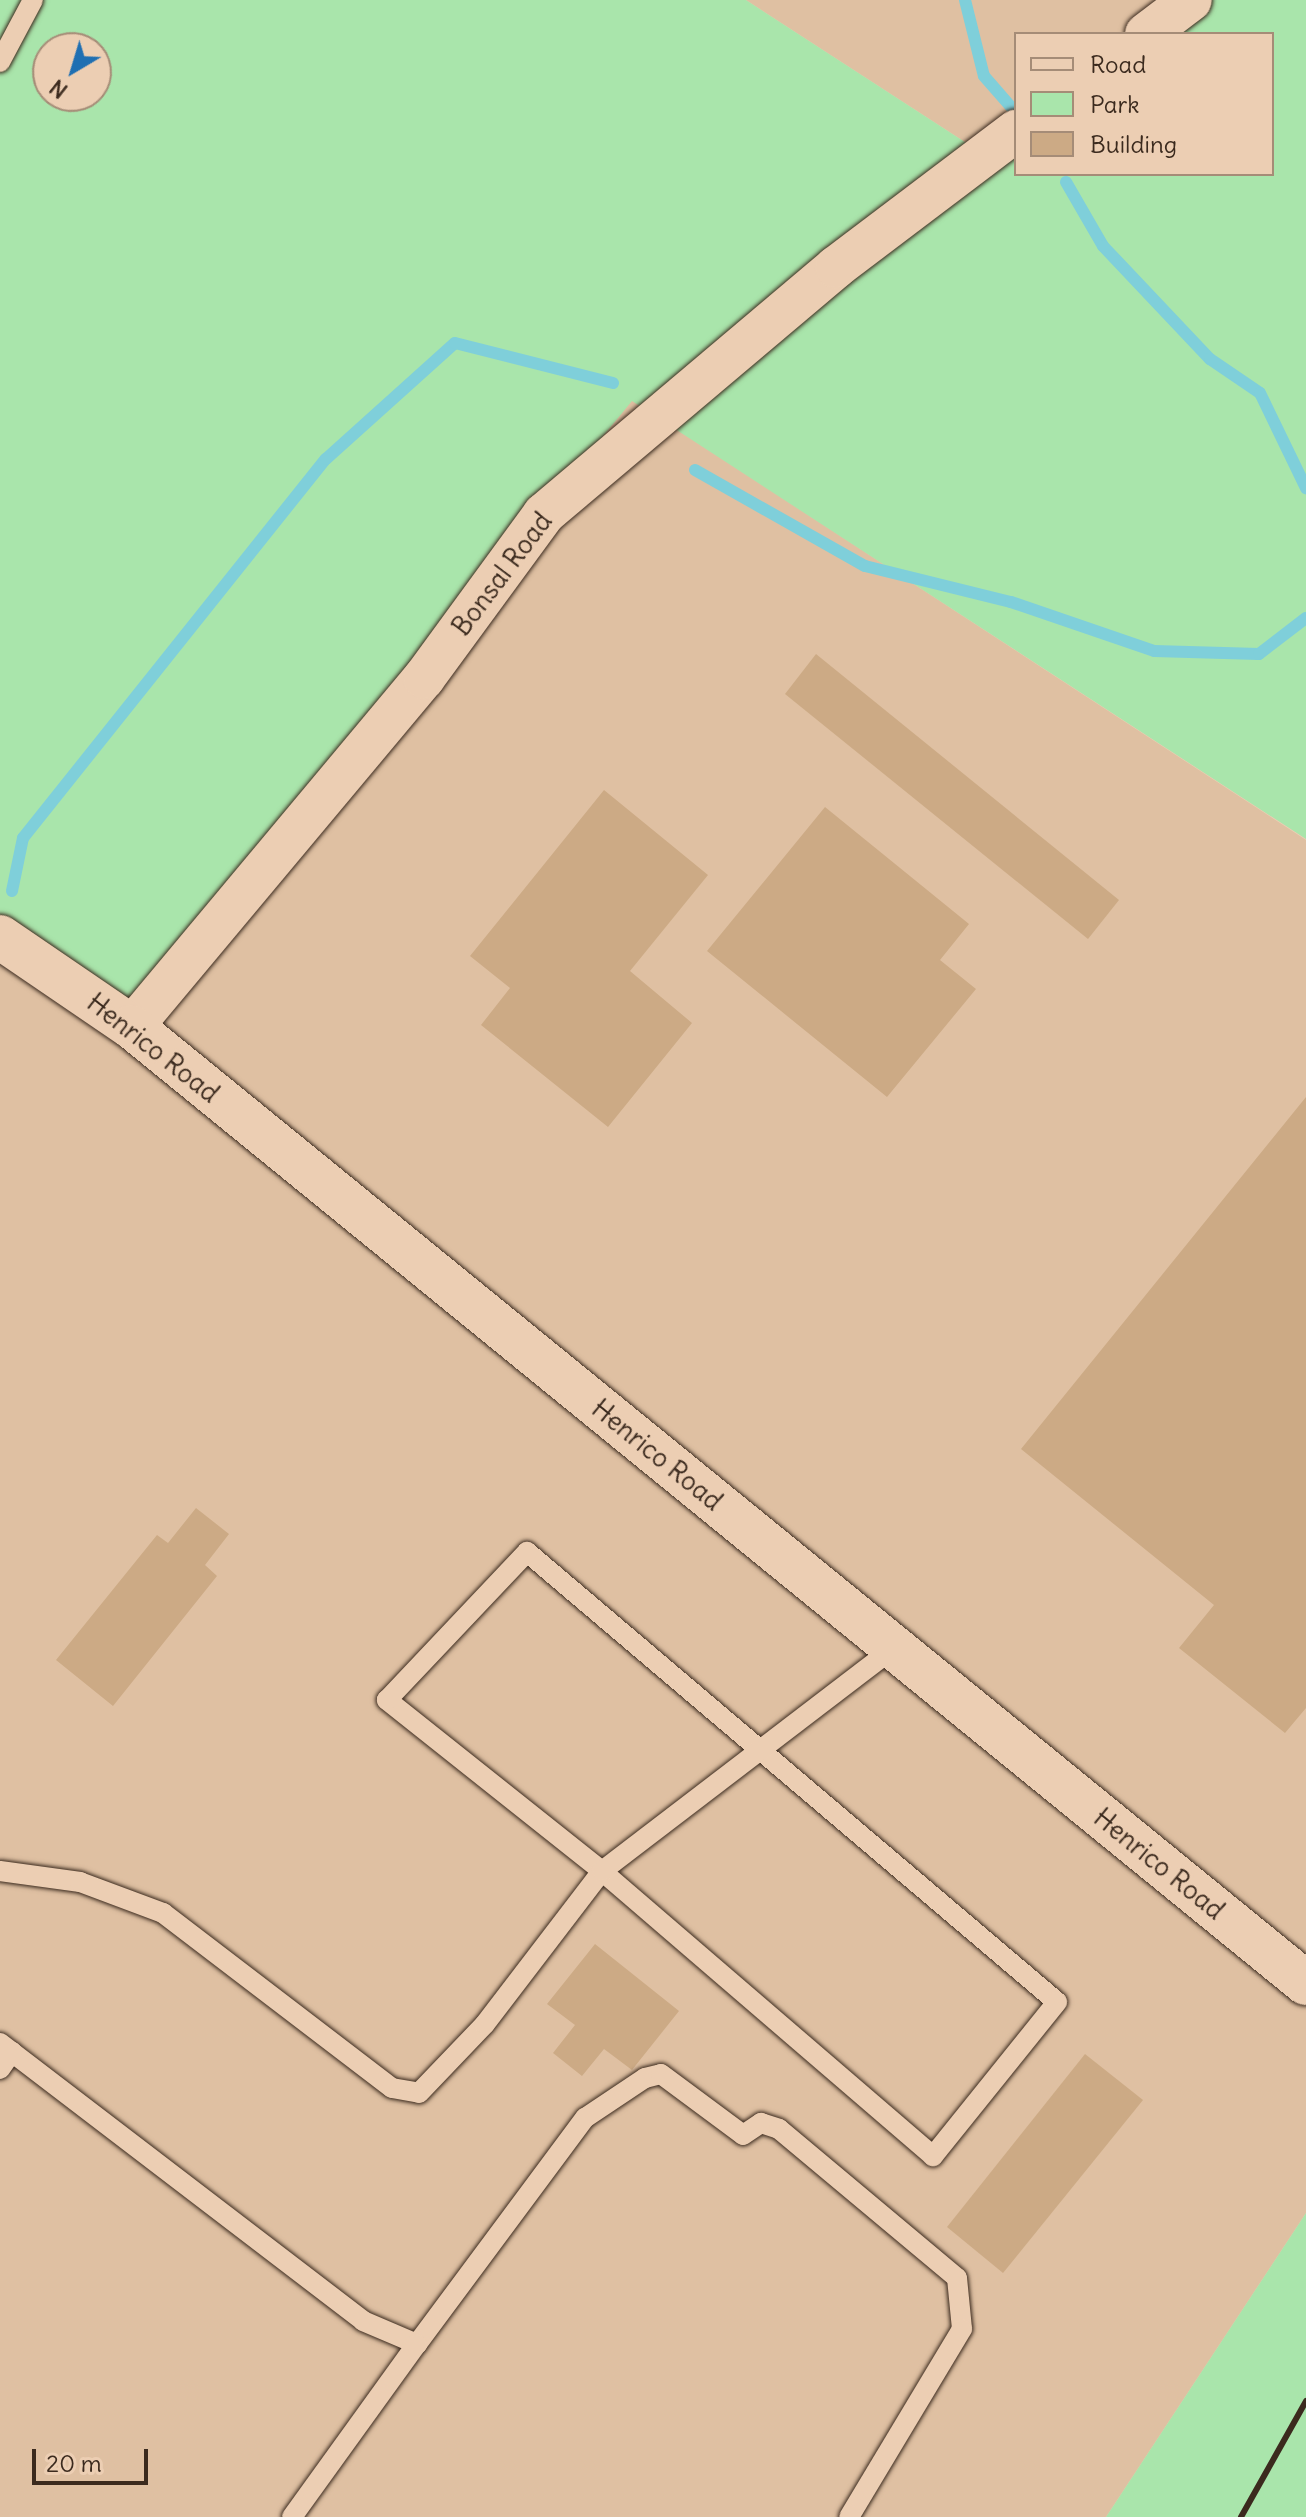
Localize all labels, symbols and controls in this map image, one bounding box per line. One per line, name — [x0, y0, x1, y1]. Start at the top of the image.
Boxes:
north arrow — [32, 32, 112, 112]
legend — [1014, 32, 1274, 176]
text: Road — [1090, 49, 1146, 79]
text: N — [44, 74, 73, 105]
text: Park — [1090, 89, 1140, 119]
text: Building — [1090, 129, 1177, 159]
street label: Bonsal Road — [446, 506, 558, 642]
street label: Henrico Road — [81, 987, 225, 1109]
street label: Henrico Road — [585, 1393, 729, 1517]
street label: Henrico Road — [1087, 1802, 1231, 1926]
scale bar — [36, 2433, 152, 2483]
text: 20 m — [46, 2448, 102, 2478]

